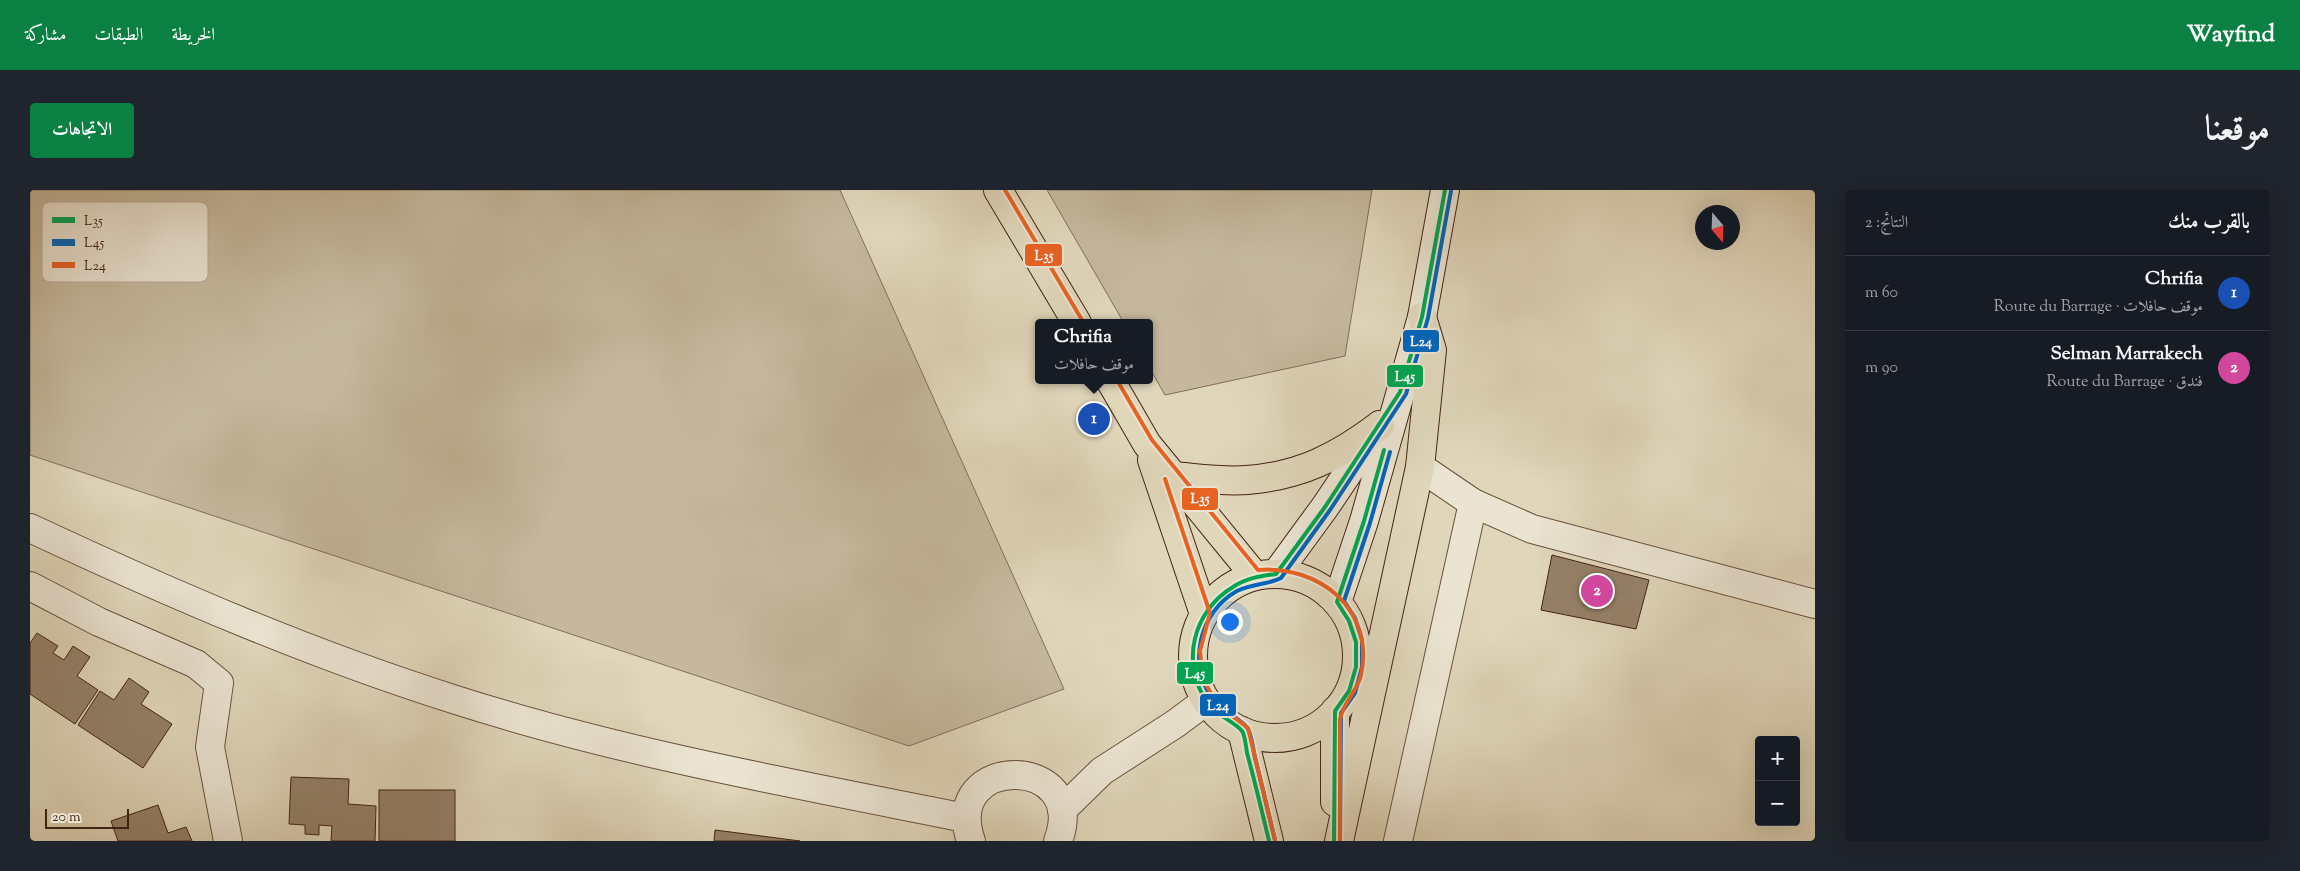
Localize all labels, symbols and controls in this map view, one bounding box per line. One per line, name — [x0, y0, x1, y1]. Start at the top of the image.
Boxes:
text: Wayfind — [2187, 18, 2275, 52]
text: مشاركة — [25, 23, 66, 49]
text: الطبقات — [94, 23, 143, 49]
text: الخريطة — [171, 23, 215, 49]
button: الاتجاهات — [30, 103, 134, 158]
text: موقعنا — [2205, 105, 2270, 156]
legend — [42, 202, 208, 282]
north arrow — [1695, 205, 1740, 250]
text: بالقرب منك — [2168, 208, 2250, 238]
text: L35 — [84, 212, 103, 232]
text: النتائج: 2 — [1865, 212, 1908, 235]
text: L45 — [84, 234, 104, 254]
line badge: L35 — [1024, 243, 1063, 267]
text: L35 — [1035, 247, 1054, 267]
text: L24 — [84, 257, 106, 277]
text: Chrifia — [2145, 266, 2203, 293]
text: 60 m — [1865, 282, 1898, 305]
text: 1 — [2231, 282, 2237, 305]
text: موقف حافلات · Route du Barrage — [1994, 296, 2203, 319]
popup — [1035, 319, 1153, 384]
text: Chrifia — [1054, 324, 1112, 351]
line badge: L24 — [1402, 329, 1440, 353]
text: L24 — [1410, 333, 1432, 353]
text: Selman Marrakech — [2050, 341, 2203, 368]
text: موقف حافلات — [1054, 354, 1134, 377]
text: 90 m — [1865, 357, 1898, 380]
text: 2 — [2230, 357, 2238, 380]
line badge: L45 — [1386, 364, 1424, 388]
text: L45 — [1395, 368, 1415, 388]
text: فندق · Route du Barrage — [2047, 371, 2203, 394]
pin: 1 — [1078, 400, 1110, 438]
line badge: L35 — [1181, 487, 1219, 511]
text: L35 — [1191, 490, 1210, 510]
pin: 2 — [1581, 572, 1613, 610]
your location — [1217, 609, 1243, 635]
line badge: L45 — [1176, 661, 1214, 685]
text: L45 — [1185, 665, 1205, 685]
line badge: L24 — [1199, 693, 1237, 717]
text: L24 — [1207, 697, 1229, 717]
map controls — [1755, 736, 1800, 826]
button: + — [1755, 736, 1800, 781]
button: − — [1755, 781, 1800, 826]
scale bar — [45, 806, 129, 829]
text: 20 m — [52, 808, 81, 828]

